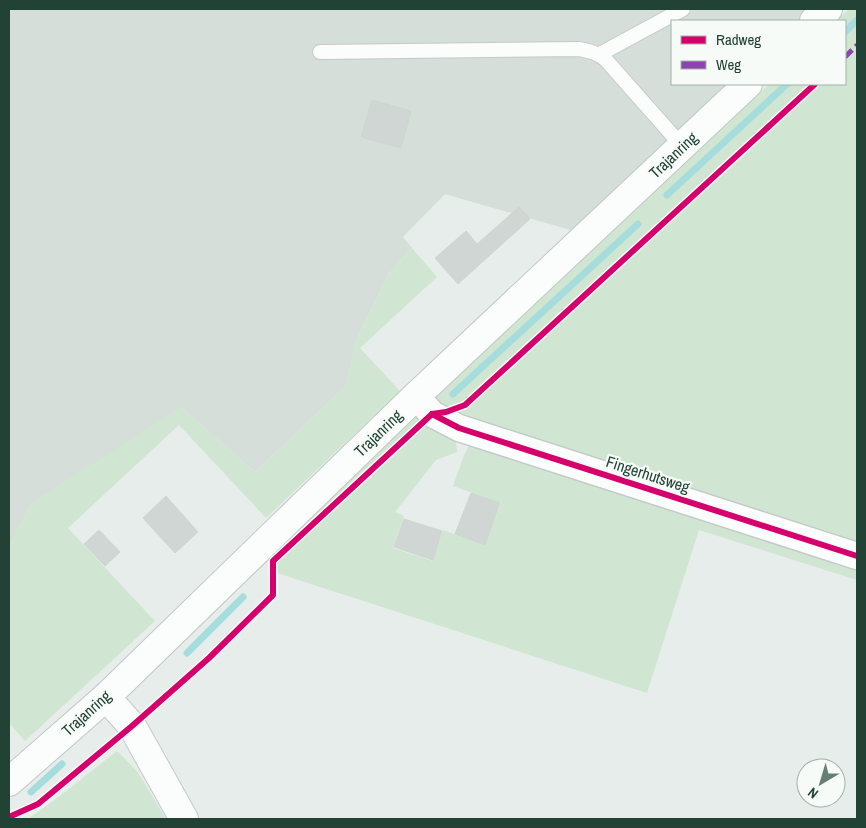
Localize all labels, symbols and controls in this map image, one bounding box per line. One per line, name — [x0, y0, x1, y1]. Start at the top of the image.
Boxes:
legend — [671, 20, 846, 85]
text: Radweg — [716, 29, 761, 50]
text: Weg — [716, 54, 741, 75]
street label: Trajanring — [644, 126, 703, 183]
street label: Trajanring — [349, 404, 407, 462]
street label: Fingerhutsweg — [603, 450, 693, 498]
street label: Trajanring — [57, 685, 116, 741]
north arrow — [796, 758, 846, 808]
text: N — [804, 784, 822, 803]

